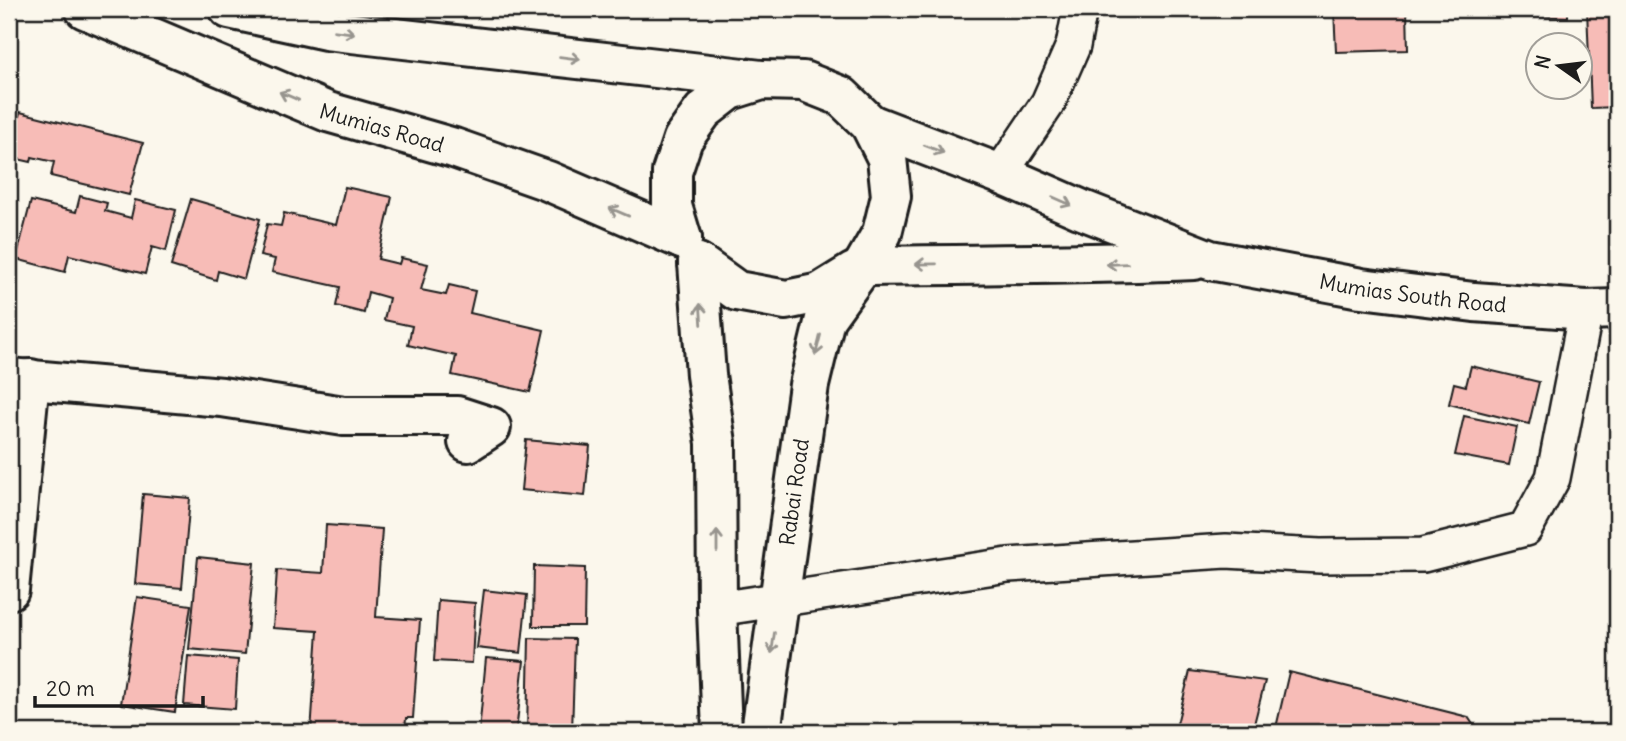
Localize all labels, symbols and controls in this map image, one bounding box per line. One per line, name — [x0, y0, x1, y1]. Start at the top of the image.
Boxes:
one-way arrow — [332, 25, 354, 38]
north arrow — [1524, 32, 1594, 102]
one-way arrow — [558, 52, 580, 65]
text: N — [1529, 53, 1556, 71]
one-way arrow — [279, 88, 301, 101]
street label: Mumias Road — [317, 97, 447, 158]
one-way arrow — [922, 143, 944, 156]
one-way arrow — [1051, 195, 1072, 208]
one-way arrow — [609, 205, 630, 218]
one-way arrow — [1106, 257, 1129, 270]
one-way arrow — [914, 258, 937, 271]
street label: Mumias South Road — [1317, 267, 1507, 318]
one-way arrow — [695, 303, 708, 326]
one-way arrow — [811, 334, 824, 356]
street label: Rabai Road — [773, 437, 815, 547]
one-way arrow — [710, 530, 724, 553]
one-way arrow — [766, 631, 779, 654]
scale bar — [35, 664, 203, 708]
text: 20 m — [46, 675, 95, 702]

